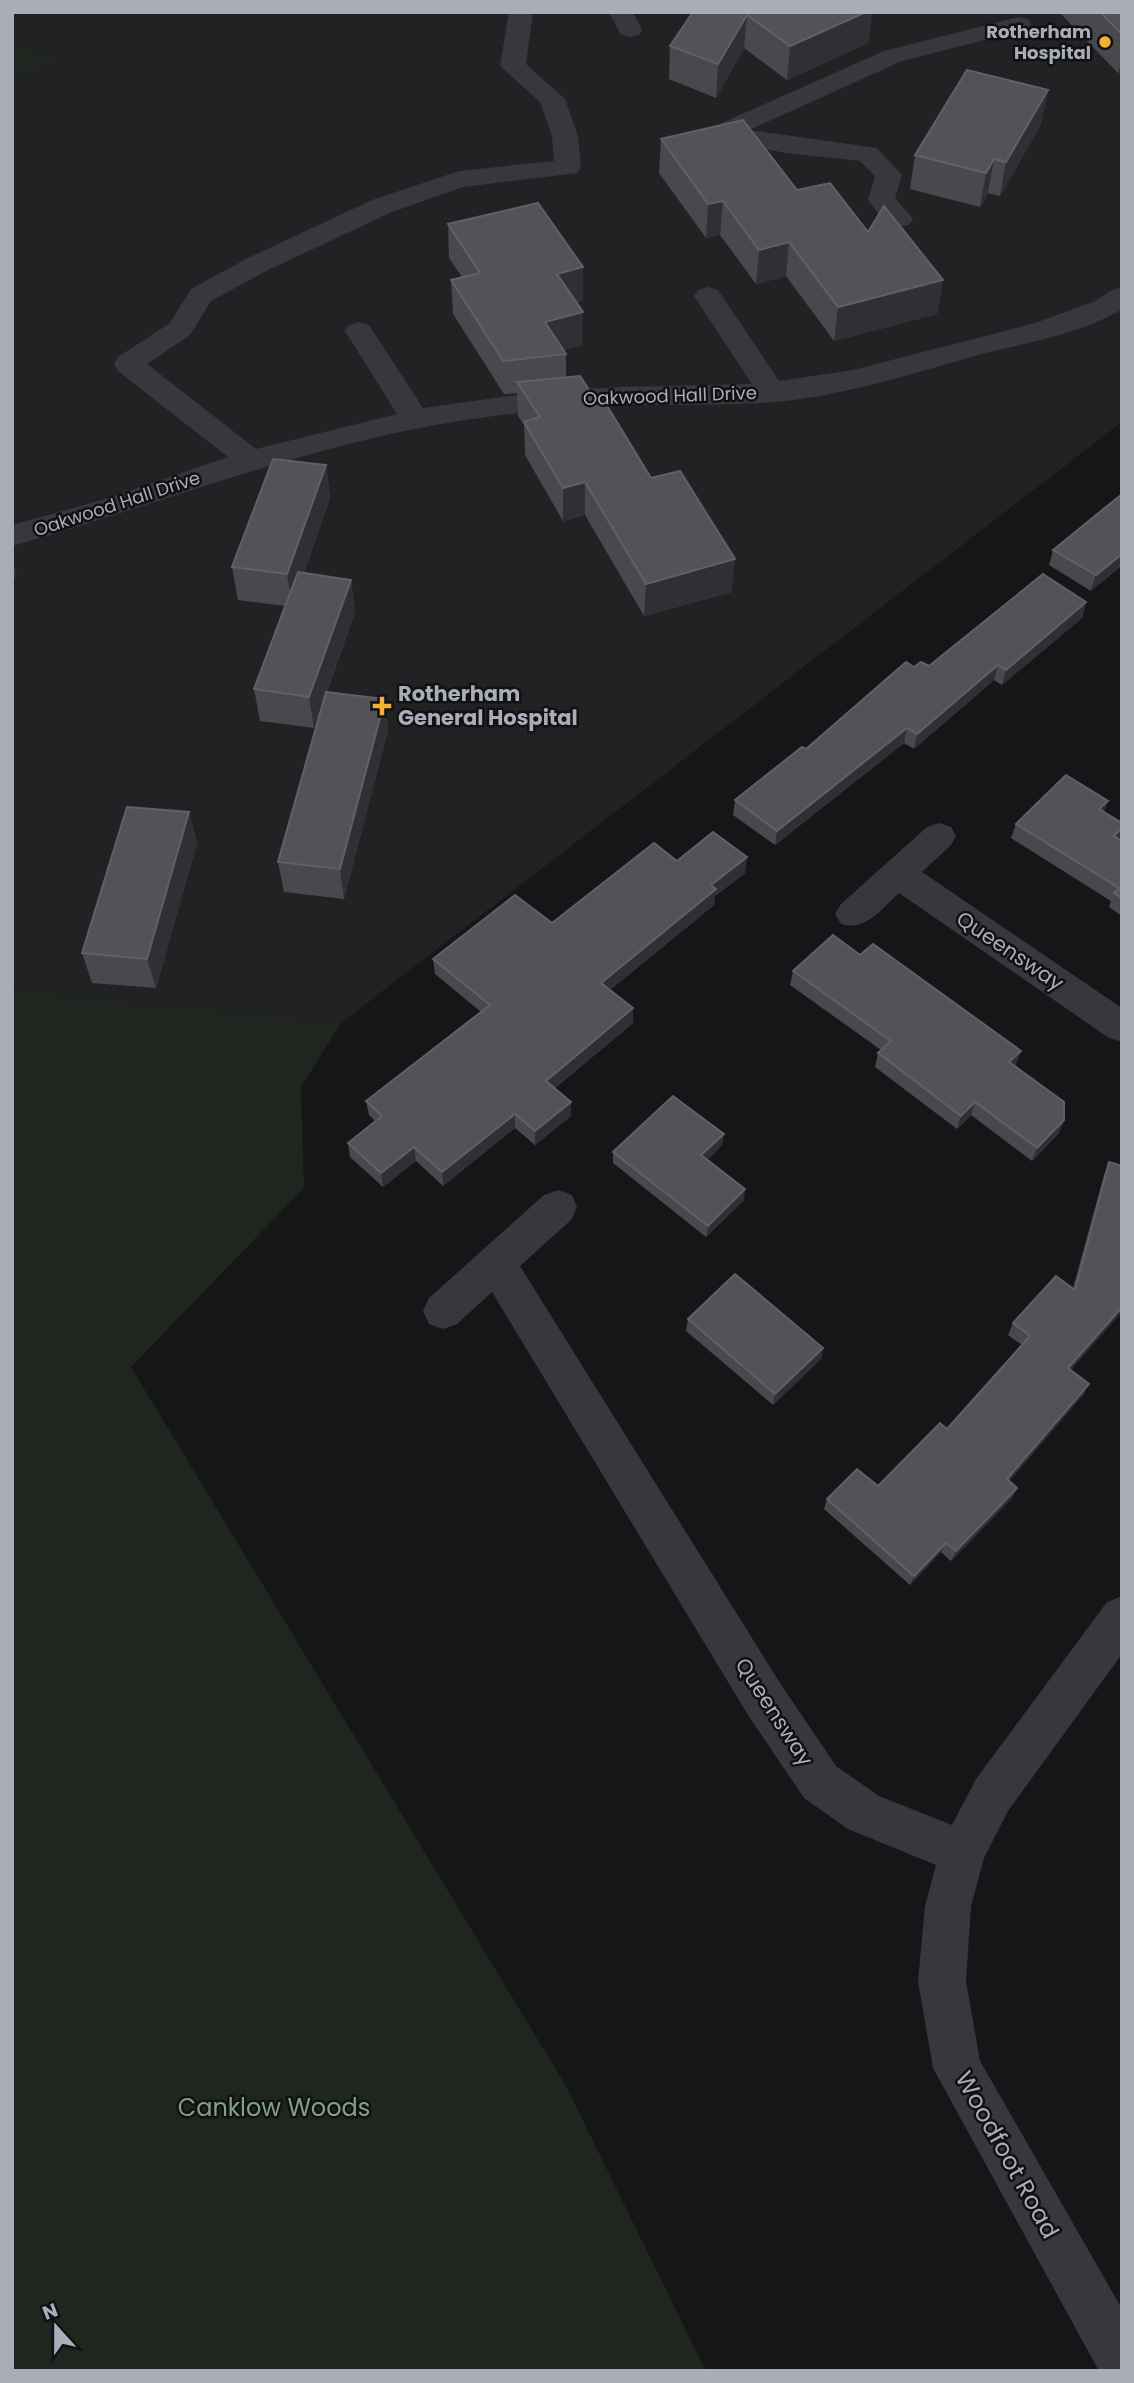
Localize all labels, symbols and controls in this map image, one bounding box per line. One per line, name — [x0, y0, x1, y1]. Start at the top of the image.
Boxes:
place label: Rotherham Hospital — [986, 19, 1091, 65]
marker: Rotherham Hospital — [1097, 34, 1113, 50]
street label: Oakwood Hall Drive — [583, 380, 757, 411]
street label: Oakwood Hall Drive — [30, 465, 203, 542]
place label: Rotherham General Hospital — [398, 679, 578, 732]
marker: Rotherham General Hospital — [372, 696, 392, 716]
street label: Queensway — [951, 904, 1070, 997]
street label: Queensway — [729, 1652, 820, 1772]
street label: Woodfoot Road — [948, 2065, 1067, 2244]
park label: Canklow Woods — [178, 2091, 370, 2124]
north arrow — [21, 2292, 91, 2362]
text: N — [39, 2296, 62, 2327]

